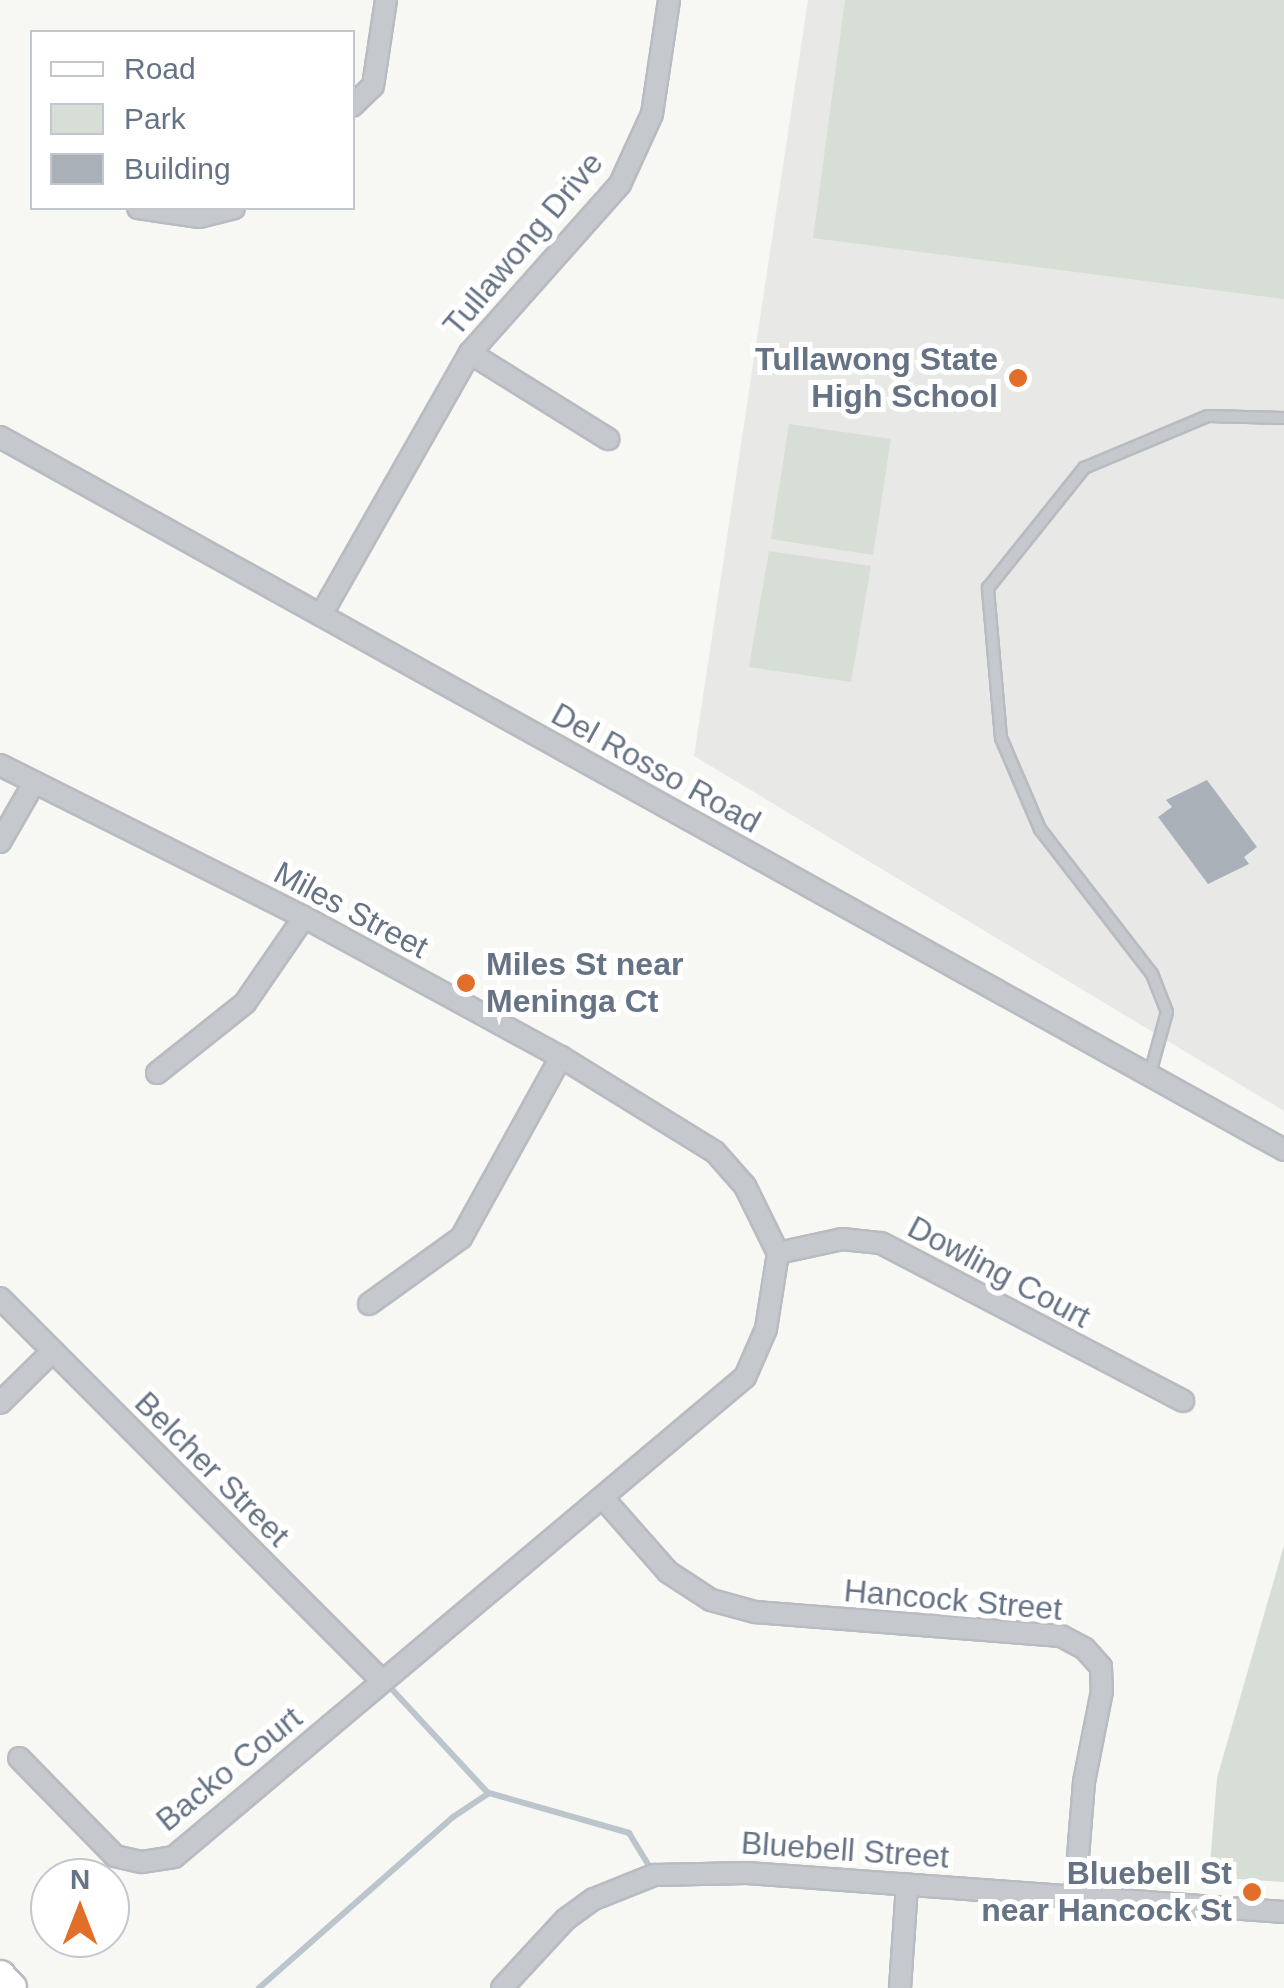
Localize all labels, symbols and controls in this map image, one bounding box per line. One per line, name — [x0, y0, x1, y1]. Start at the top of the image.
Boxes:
legend — [30, 30, 355, 210]
text: Road — [124, 52, 196, 85]
text: Park — [124, 102, 186, 135]
street label: Tullawong Drive — [435, 144, 611, 344]
text: Building — [124, 152, 231, 185]
place label: Tullawong State High School — [755, 341, 998, 416]
marker: Tullawong State High School — [1007, 367, 1029, 389]
street label: Del Rosso Road — [545, 695, 767, 841]
street label: Miles Street — [267, 853, 435, 967]
place label: Miles St near Meninga Ct — [486, 946, 683, 1021]
marker: Miles St near Meninga Ct — [455, 972, 477, 994]
street label: Dowling Court — [901, 1208, 1097, 1336]
street label: Belcher Street — [127, 1384, 297, 1554]
street label: Hancock Street — [842, 1571, 1064, 1629]
street label: Backo Court — [148, 1699, 310, 1839]
street label: Bluebell Street — [740, 1824, 950, 1876]
place label: Bluebell St near Hancock St — [981, 1855, 1232, 1930]
north arrow — [30, 1858, 130, 1958]
text: N — [70, 1864, 90, 1895]
marker: Bluebell St near Hancock St — [1241, 1881, 1263, 1903]

